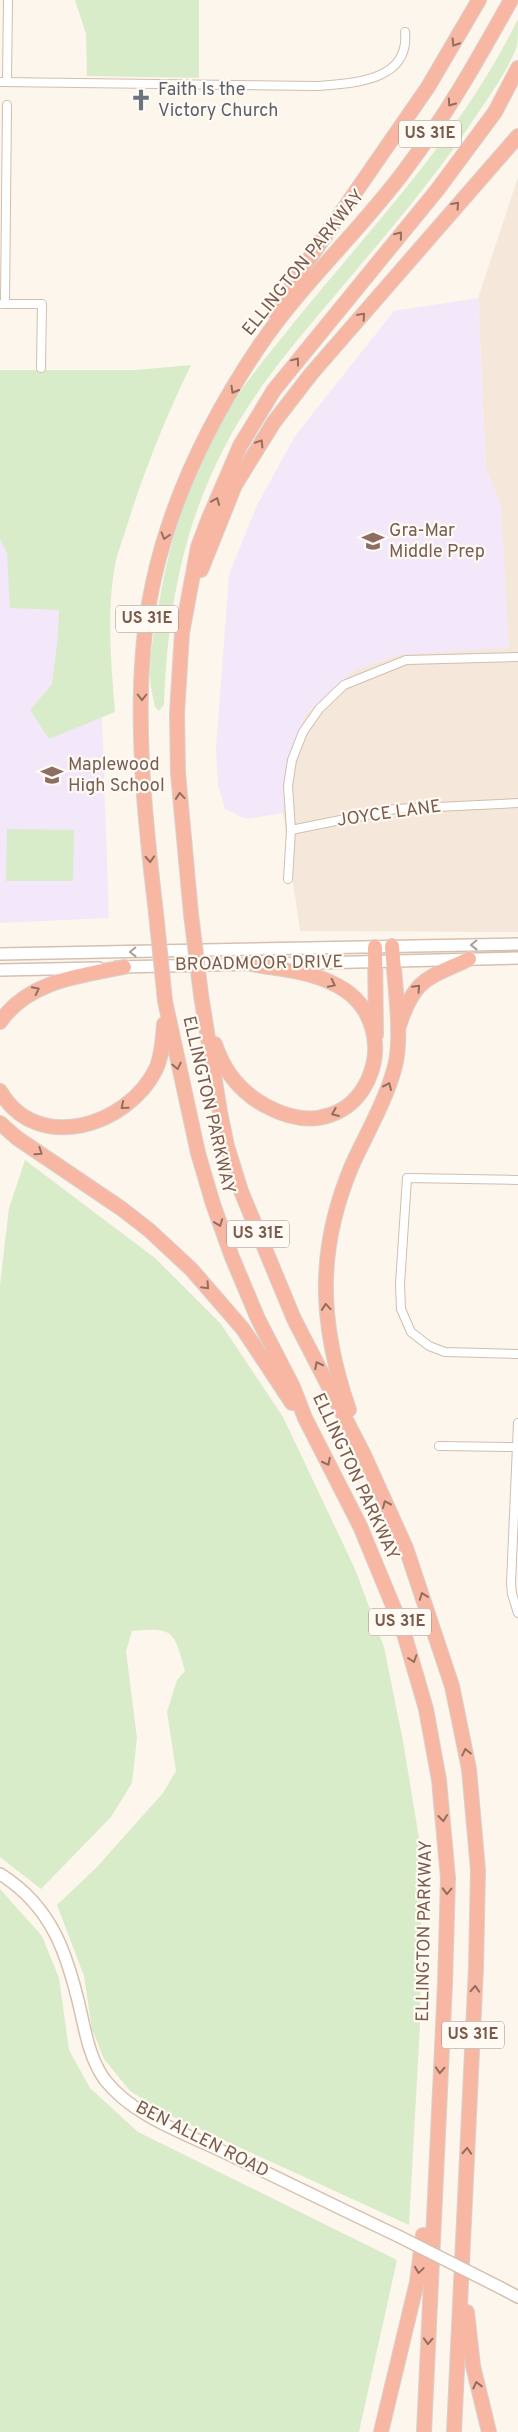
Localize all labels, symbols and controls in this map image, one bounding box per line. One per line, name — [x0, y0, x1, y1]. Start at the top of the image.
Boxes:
one-way arrow — [452, 37, 462, 46]
place label: Faith Is the Victory Church — [158, 79, 278, 123]
church icon: Faith Is the Victory Church — [128, 87, 154, 113]
one-way arrow — [448, 98, 458, 107]
road number: US 31E — [399, 120, 461, 148]
street label: ELLINGTON PARKWAY — [238, 185, 370, 341]
one-way arrow — [450, 202, 459, 211]
one-way arrow — [394, 232, 403, 241]
one-way arrow — [356, 313, 365, 322]
one-way arrow — [290, 357, 299, 367]
one-way arrow — [230, 384, 240, 393]
one-way arrow — [254, 439, 264, 448]
one-way arrow — [209, 497, 220, 506]
place label: Gra-Mar Middle Prep — [389, 520, 485, 564]
school or university icon: Gra-Mar Middle Prep — [360, 528, 386, 554]
one-way arrow — [160, 532, 170, 540]
road number: US 31E — [116, 606, 178, 632]
one-way arrow — [137, 693, 147, 701]
place label: Maplewood High School — [68, 754, 165, 798]
school or university icon: Maplewood High School — [39, 762, 65, 788]
one-way arrow — [175, 792, 186, 800]
street label: JOYCE LANE — [335, 795, 443, 833]
one-way arrow — [145, 855, 156, 863]
one-way arrow — [470, 940, 478, 950]
one-way arrow — [129, 947, 137, 957]
street label: BROADMOOR DRIVE — [175, 951, 343, 977]
one-way arrow — [327, 977, 336, 988]
one-way arrow — [411, 984, 420, 993]
one-way arrow — [31, 986, 40, 996]
street label: ELLINGTON PARKWAY — [176, 1014, 240, 1196]
one-way arrow — [172, 1061, 182, 1070]
one-way arrow — [382, 1082, 392, 1091]
one-way arrow — [120, 1100, 130, 1109]
one-way arrow — [331, 1106, 340, 1117]
one-way arrow — [33, 1146, 42, 1155]
one-way arrow — [213, 1218, 223, 1226]
road number: US 31E — [227, 1220, 289, 1248]
one-way arrow — [200, 1280, 209, 1289]
one-way arrow — [321, 1303, 332, 1311]
one-way arrow — [314, 1361, 324, 1370]
street label: ELLINGTON PARKWAY — [306, 1390, 404, 1564]
one-way arrow — [321, 1457, 331, 1466]
one-way arrow — [381, 1500, 392, 1509]
one-way arrow — [418, 1592, 428, 1600]
road number: US 31E — [369, 1608, 431, 1635]
one-way arrow — [407, 1654, 417, 1662]
one-way arrow — [461, 1748, 471, 1756]
one-way arrow — [437, 1814, 448, 1822]
street label: ELLINGTON PARKWAY — [412, 1840, 438, 2022]
one-way arrow — [442, 1887, 453, 1895]
one-way arrow — [470, 1984, 481, 1992]
road number: US 31E — [442, 2022, 504, 2048]
one-way arrow — [435, 2067, 446, 2075]
street label: BEN ALLEN ROAD — [131, 2096, 273, 2184]
one-way arrow — [462, 2147, 472, 2154]
one-way arrow — [414, 2267, 425, 2275]
one-way arrow — [422, 2337, 433, 2345]
one-way arrow — [472, 2380, 483, 2389]

